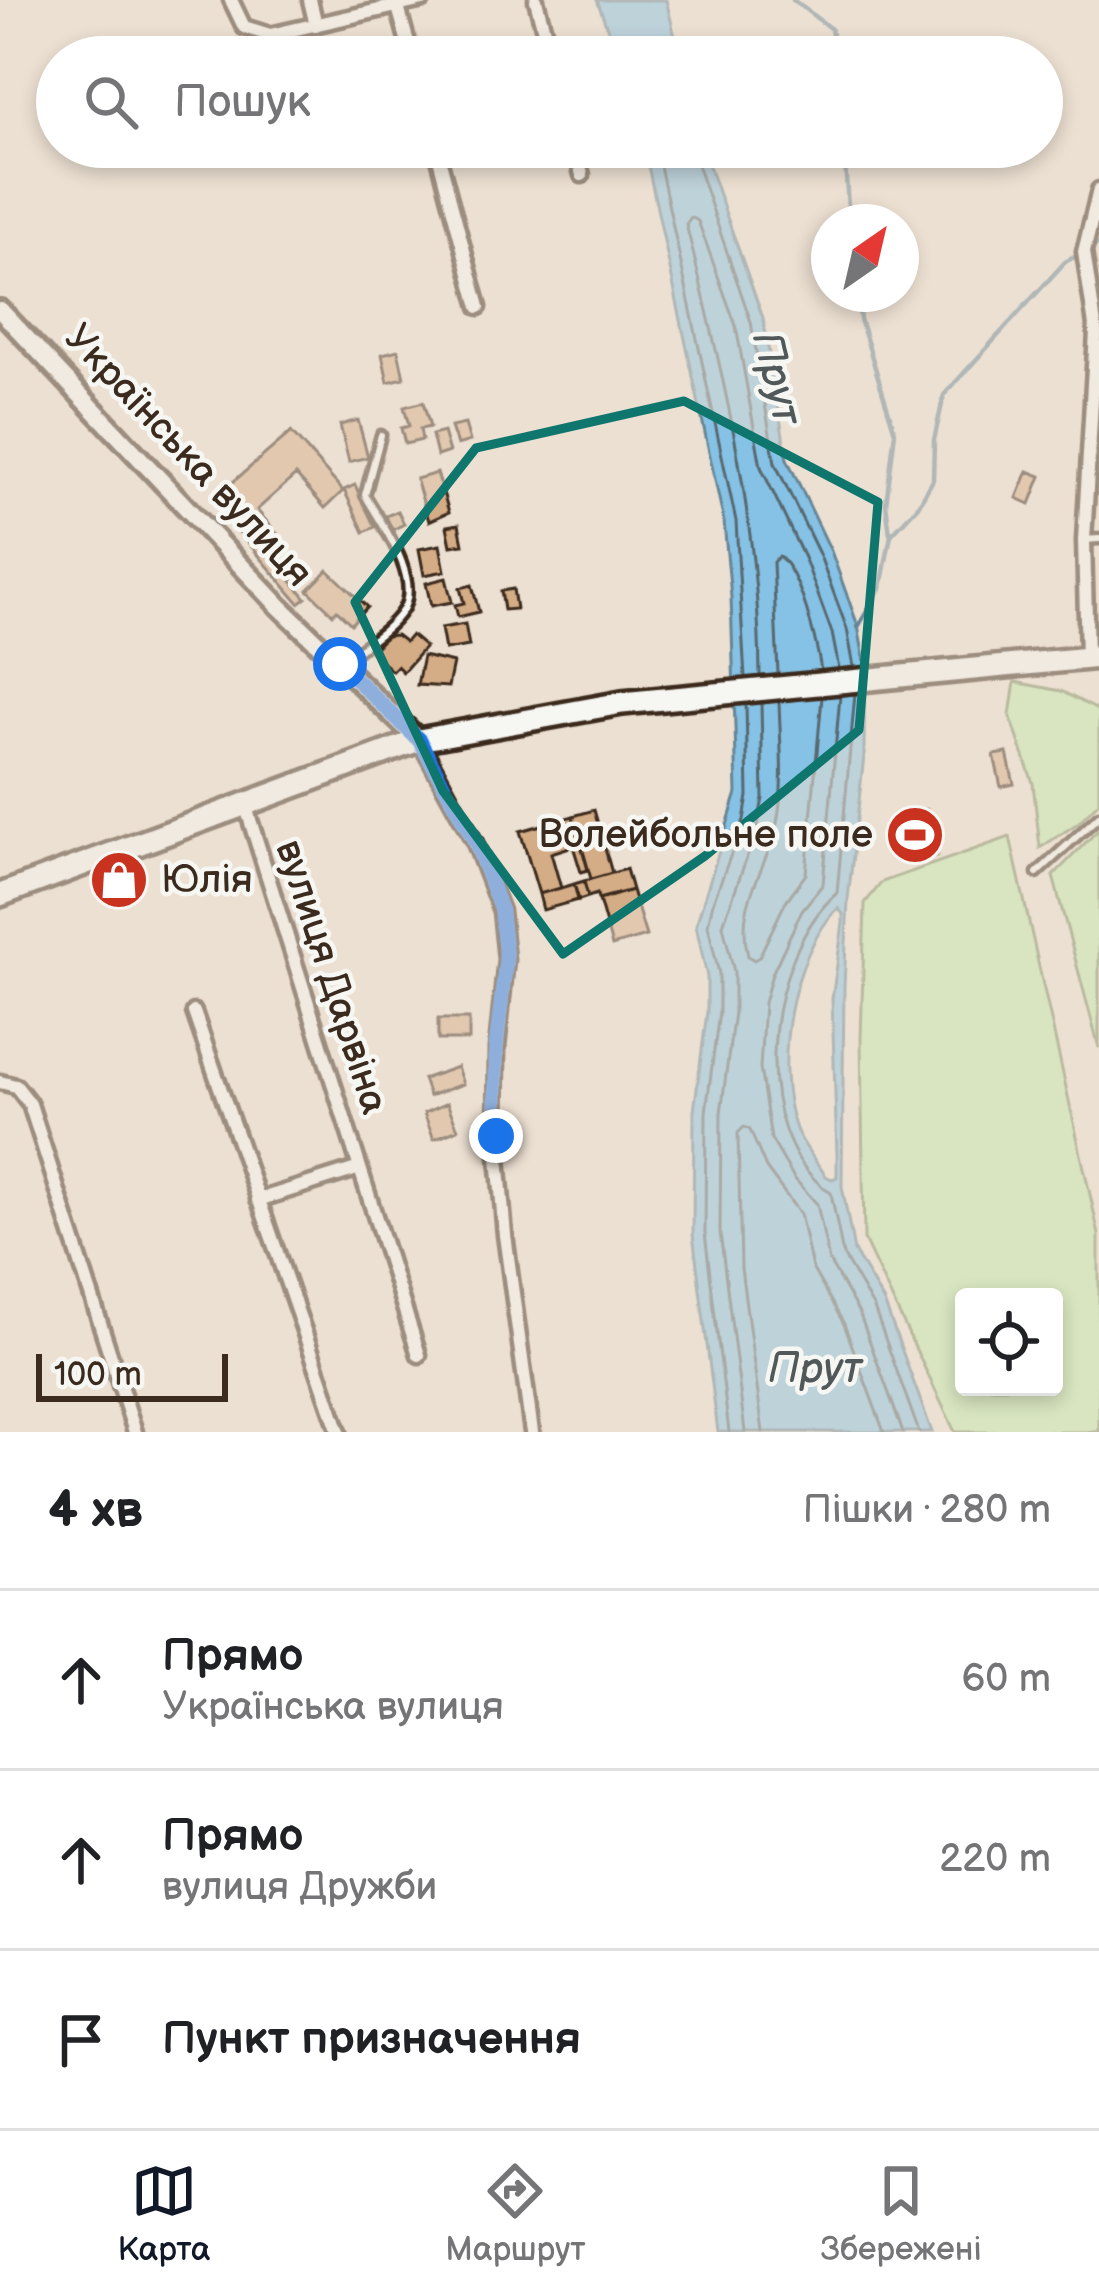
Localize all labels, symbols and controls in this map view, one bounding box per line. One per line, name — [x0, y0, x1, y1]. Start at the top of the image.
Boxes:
search box — [36, 36, 1063, 168]
icon: search — [78, 69, 144, 135]
text: Пошук — [174, 75, 311, 130]
north arrow — [811, 204, 919, 312]
street label: Українська вулиця — [54, 315, 322, 597]
water label: Прут — [740, 326, 813, 432]
route start — [313, 637, 367, 691]
sports icon: Волейбольне поле — [884, 804, 946, 866]
place label: Волейбольне поле — [539, 812, 873, 859]
street label: вулиця Дарвіна — [265, 834, 397, 1120]
shop icon: Юлія — [88, 849, 150, 911]
place label: Юлія — [161, 857, 253, 904]
route end — [469, 1109, 523, 1163]
map controls — [955, 1288, 1063, 1396]
button: locate — [955, 1288, 1063, 1396]
water label: Прут — [768, 1344, 864, 1395]
scale bar — [36, 1348, 228, 1401]
text: 100 m — [54, 1355, 142, 1395]
text: 4 хв — [48, 1480, 143, 1541]
text: Пішки · 280 m — [803, 1487, 1051, 1534]
text: Прямо — [162, 1629, 303, 1684]
icon: ahead — [48, 1647, 114, 1713]
text: 60 m — [961, 1656, 1051, 1703]
text: Українська вулиця — [162, 1684, 504, 1731]
text: Прямо — [162, 1809, 303, 1864]
icon: ahead — [48, 1827, 114, 1893]
text: 220 m — [939, 1836, 1051, 1883]
text: вулиця Дружби — [162, 1864, 437, 1911]
icon: arrive — [48, 2007, 114, 2073]
text: Пункт призначення — [162, 2012, 581, 2067]
tab: Карта — [117, 2158, 210, 2270]
tab: Маршрут — [445, 2158, 586, 2270]
tab: Збережені — [821, 2158, 982, 2270]

